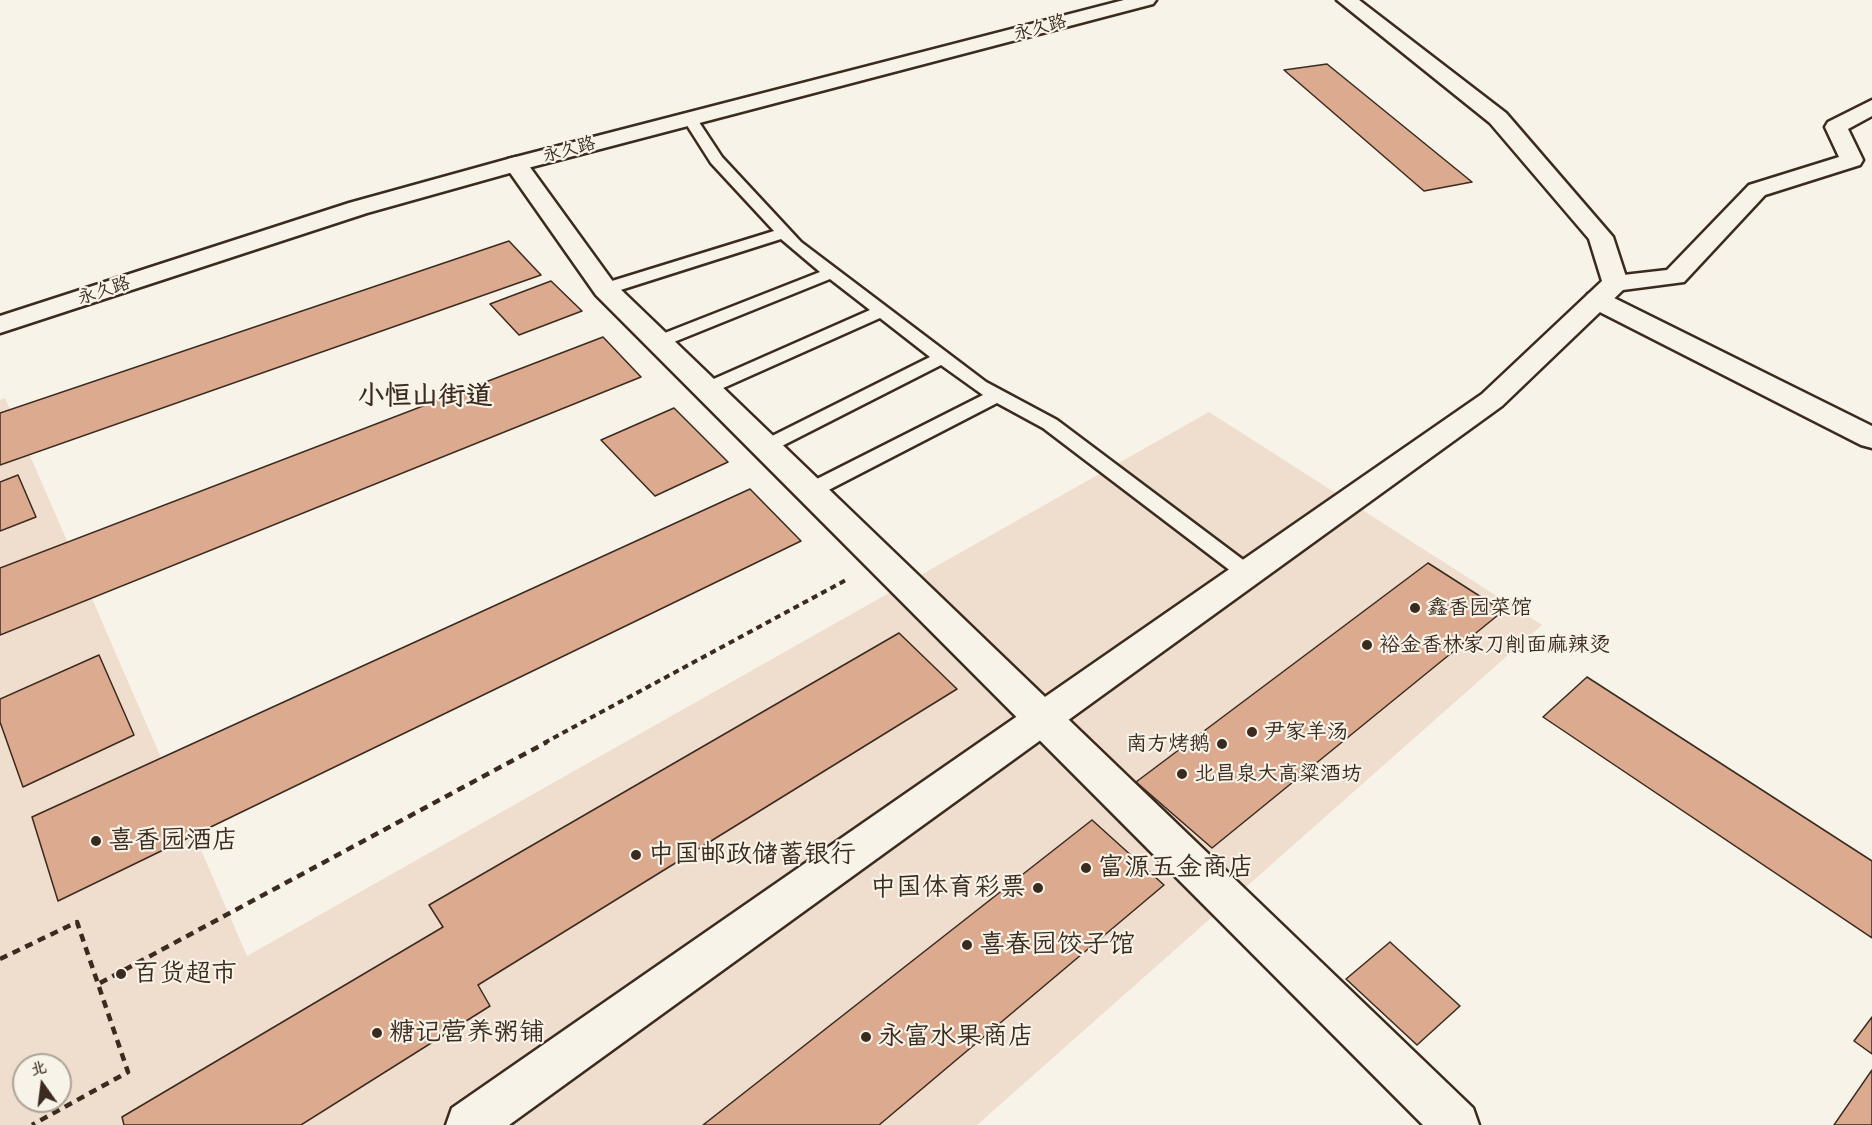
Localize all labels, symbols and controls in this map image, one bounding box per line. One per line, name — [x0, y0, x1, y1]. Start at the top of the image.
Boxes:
street label: 永久路 — [1011, 11, 1069, 45]
street label: 永久路 — [540, 133, 598, 167]
street label: 永久路 — [75, 272, 133, 310]
district label: 小恒山街道 — [358, 381, 492, 413]
place label: 鑫香园菜馆 — [1427, 595, 1532, 621]
marker: 鑫香园菜馆 — [1408, 601, 1422, 615]
place label: 裕金香林家刀削面麻辣烫 — [1379, 632, 1610, 658]
marker: 裕金香林家刀削面麻辣烫 — [1360, 638, 1374, 652]
place label: 尹家羊汤 — [1264, 719, 1348, 745]
marker: 尹家羊汤 — [1245, 725, 1259, 739]
place label: 南方烤鹅 — [1126, 731, 1210, 757]
marker: 南方烤鹅 — [1215, 737, 1229, 751]
place label: 北昌泉大高粱酒坊 — [1194, 761, 1362, 787]
marker: 北昌泉大高粱酒坊 — [1175, 767, 1189, 781]
place label: 喜香园酒店 — [108, 825, 238, 857]
marker: 喜香园酒店 — [89, 834, 103, 848]
place label: 中国邮政储蓄银行 — [648, 839, 856, 871]
marker: 中国邮政储蓄银行 — [629, 848, 643, 862]
place label: 富源五金商店 — [1098, 852, 1254, 884]
marker: 富源五金商店 — [1079, 861, 1093, 875]
place label: 中国体育彩票 — [870, 872, 1026, 904]
marker: 中国体育彩票 — [1031, 881, 1045, 895]
place label: 喜春园饺子馆 — [979, 929, 1135, 961]
marker: 喜春园饺子馆 — [960, 938, 974, 952]
place label: 百货超市 — [133, 958, 237, 990]
marker: 百货超市 — [114, 967, 128, 981]
place label: 糖记营养粥铺 — [389, 1017, 545, 1049]
place label: 永富水果商店 — [878, 1021, 1034, 1053]
marker: 糖记营养粥铺 — [370, 1026, 384, 1040]
marker: 永富水果商店 — [859, 1030, 873, 1044]
north arrow — [12, 1053, 72, 1113]
text: 北 — [28, 1055, 49, 1080]

